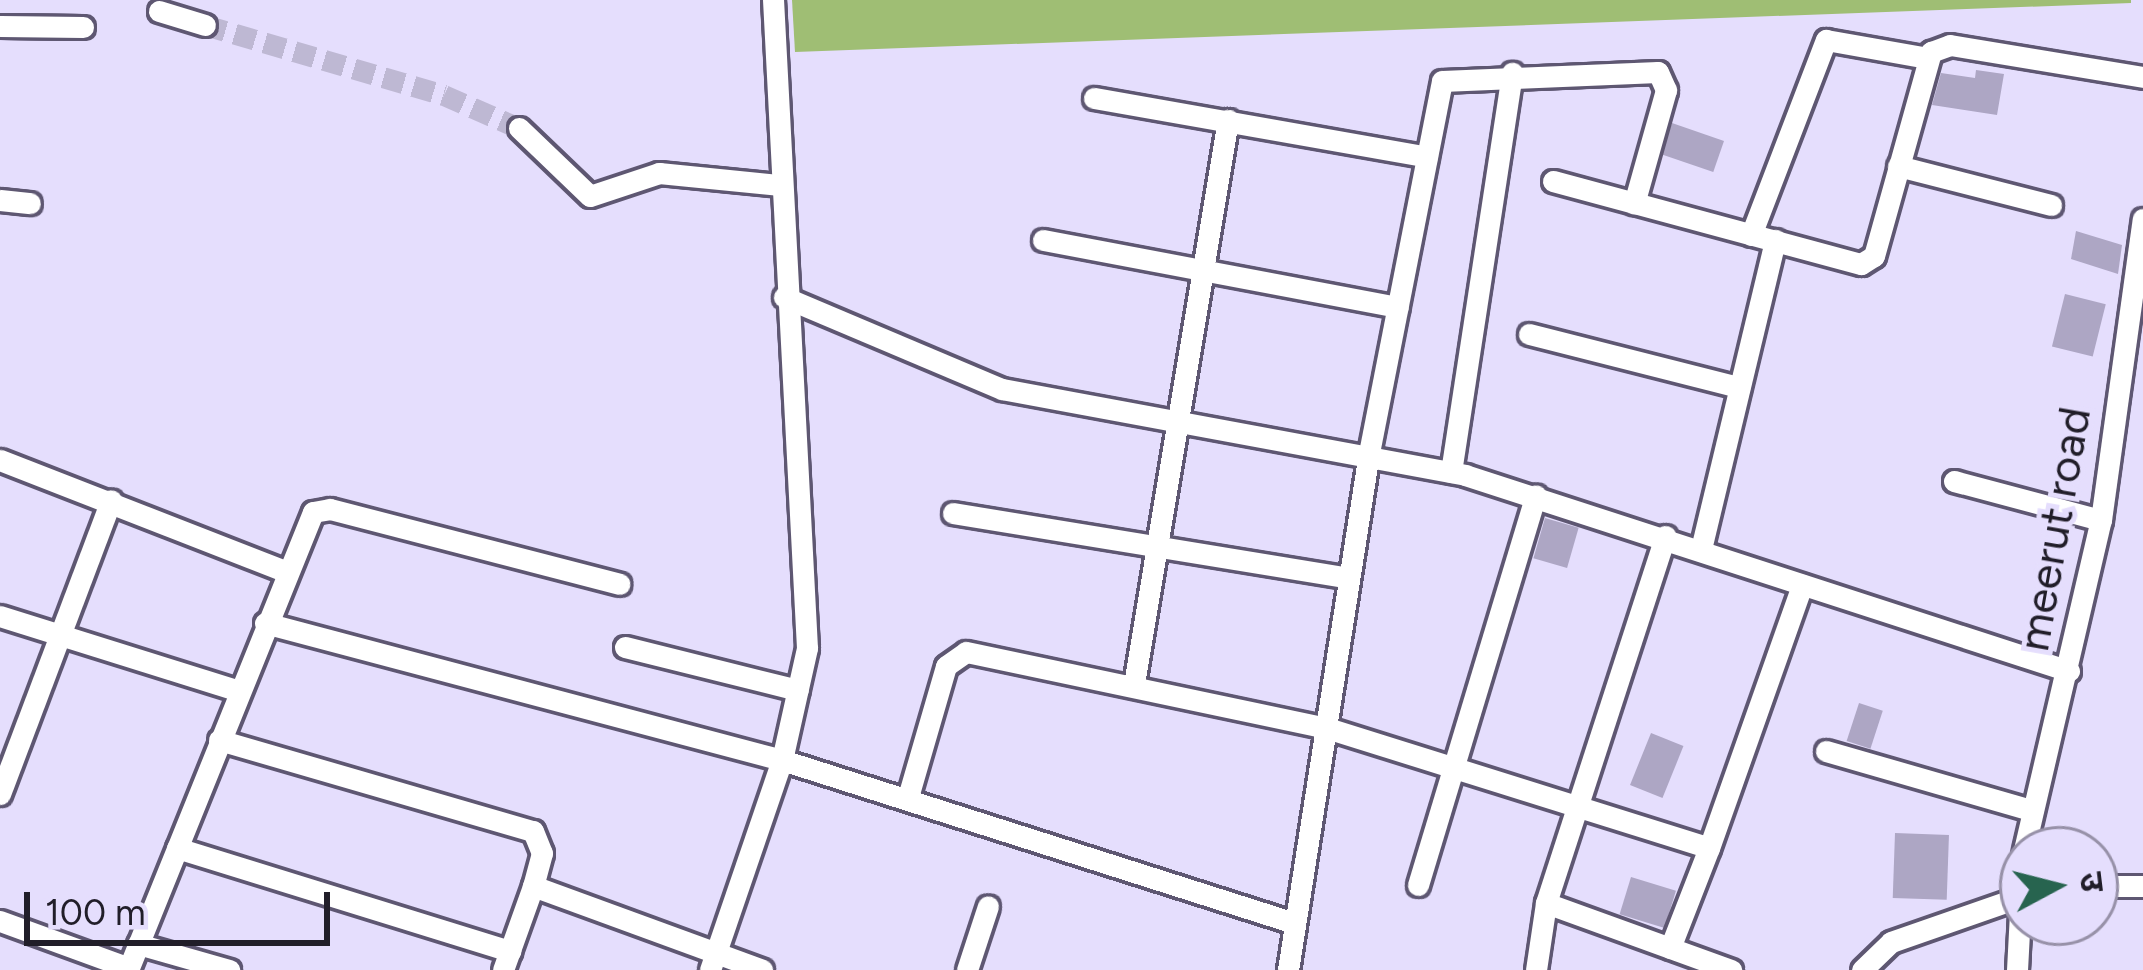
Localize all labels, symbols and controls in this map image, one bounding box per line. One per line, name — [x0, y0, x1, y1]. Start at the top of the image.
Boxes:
street label: meerut road — [2006, 403, 2102, 655]
north arrow — [1999, 826, 2119, 946]
scale bar — [30, 868, 336, 942]
text: उ — [2072, 870, 2113, 894]
text: 100 m — [45, 891, 146, 934]

